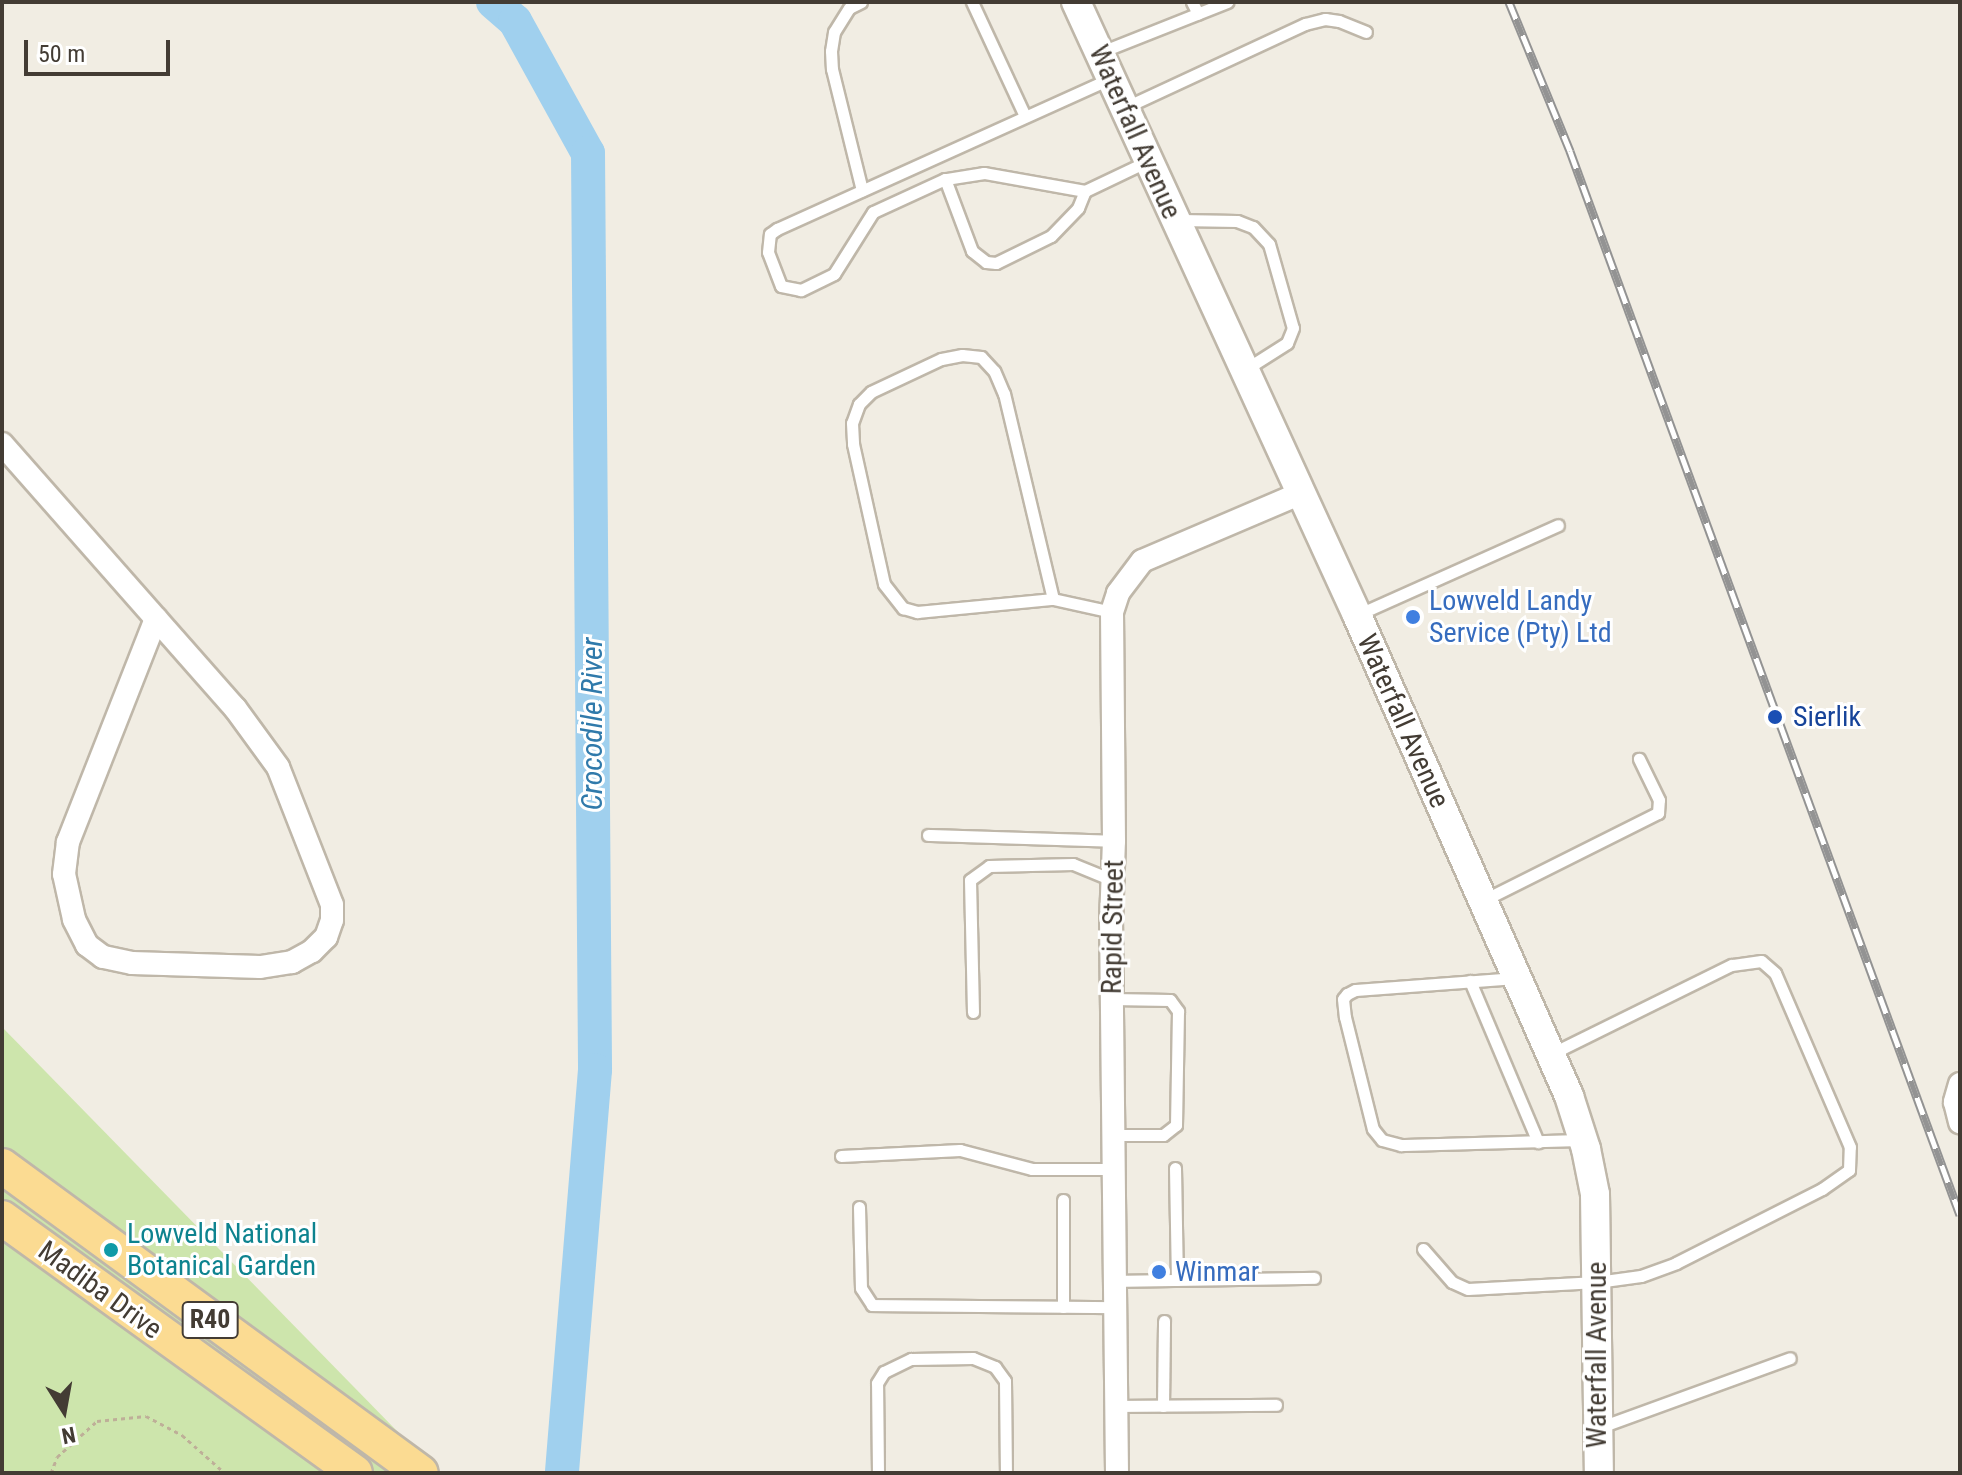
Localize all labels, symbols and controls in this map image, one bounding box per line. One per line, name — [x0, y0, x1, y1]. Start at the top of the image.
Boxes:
scale bar — [28, 24, 174, 74]
text: 50 m — [38, 40, 85, 68]
street label: Waterfall Avenue — [1082, 40, 1188, 224]
place label: Lowveld Landy Service (Pty) Ltd — [1429, 584, 1612, 650]
marker: Lowveld Landy Service (Pty) Ltd — [1404, 608, 1422, 626]
street label: Waterfall Avenue — [1350, 629, 1456, 813]
water label: Crocodile River — [574, 638, 610, 810]
place label: Sierlik — [1793, 700, 1861, 734]
marker: Sierlik — [1764, 706, 1786, 728]
street label: Rapid Street — [1095, 859, 1131, 995]
place label: Lowveld National Botanical Garden — [127, 1217, 317, 1283]
street label: Madiba Drive — [32, 1234, 168, 1346]
marker: Lowveld National Botanical Garden — [102, 1241, 120, 1259]
place label: Winmar — [1175, 1255, 1259, 1289]
street label: Waterfall Avenue — [1580, 1262, 1614, 1448]
marker: Winmar — [1150, 1263, 1168, 1281]
road number: R40 — [180, 1298, 240, 1342]
north arrow — [24, 1371, 104, 1451]
text: N — [60, 1421, 78, 1449]

